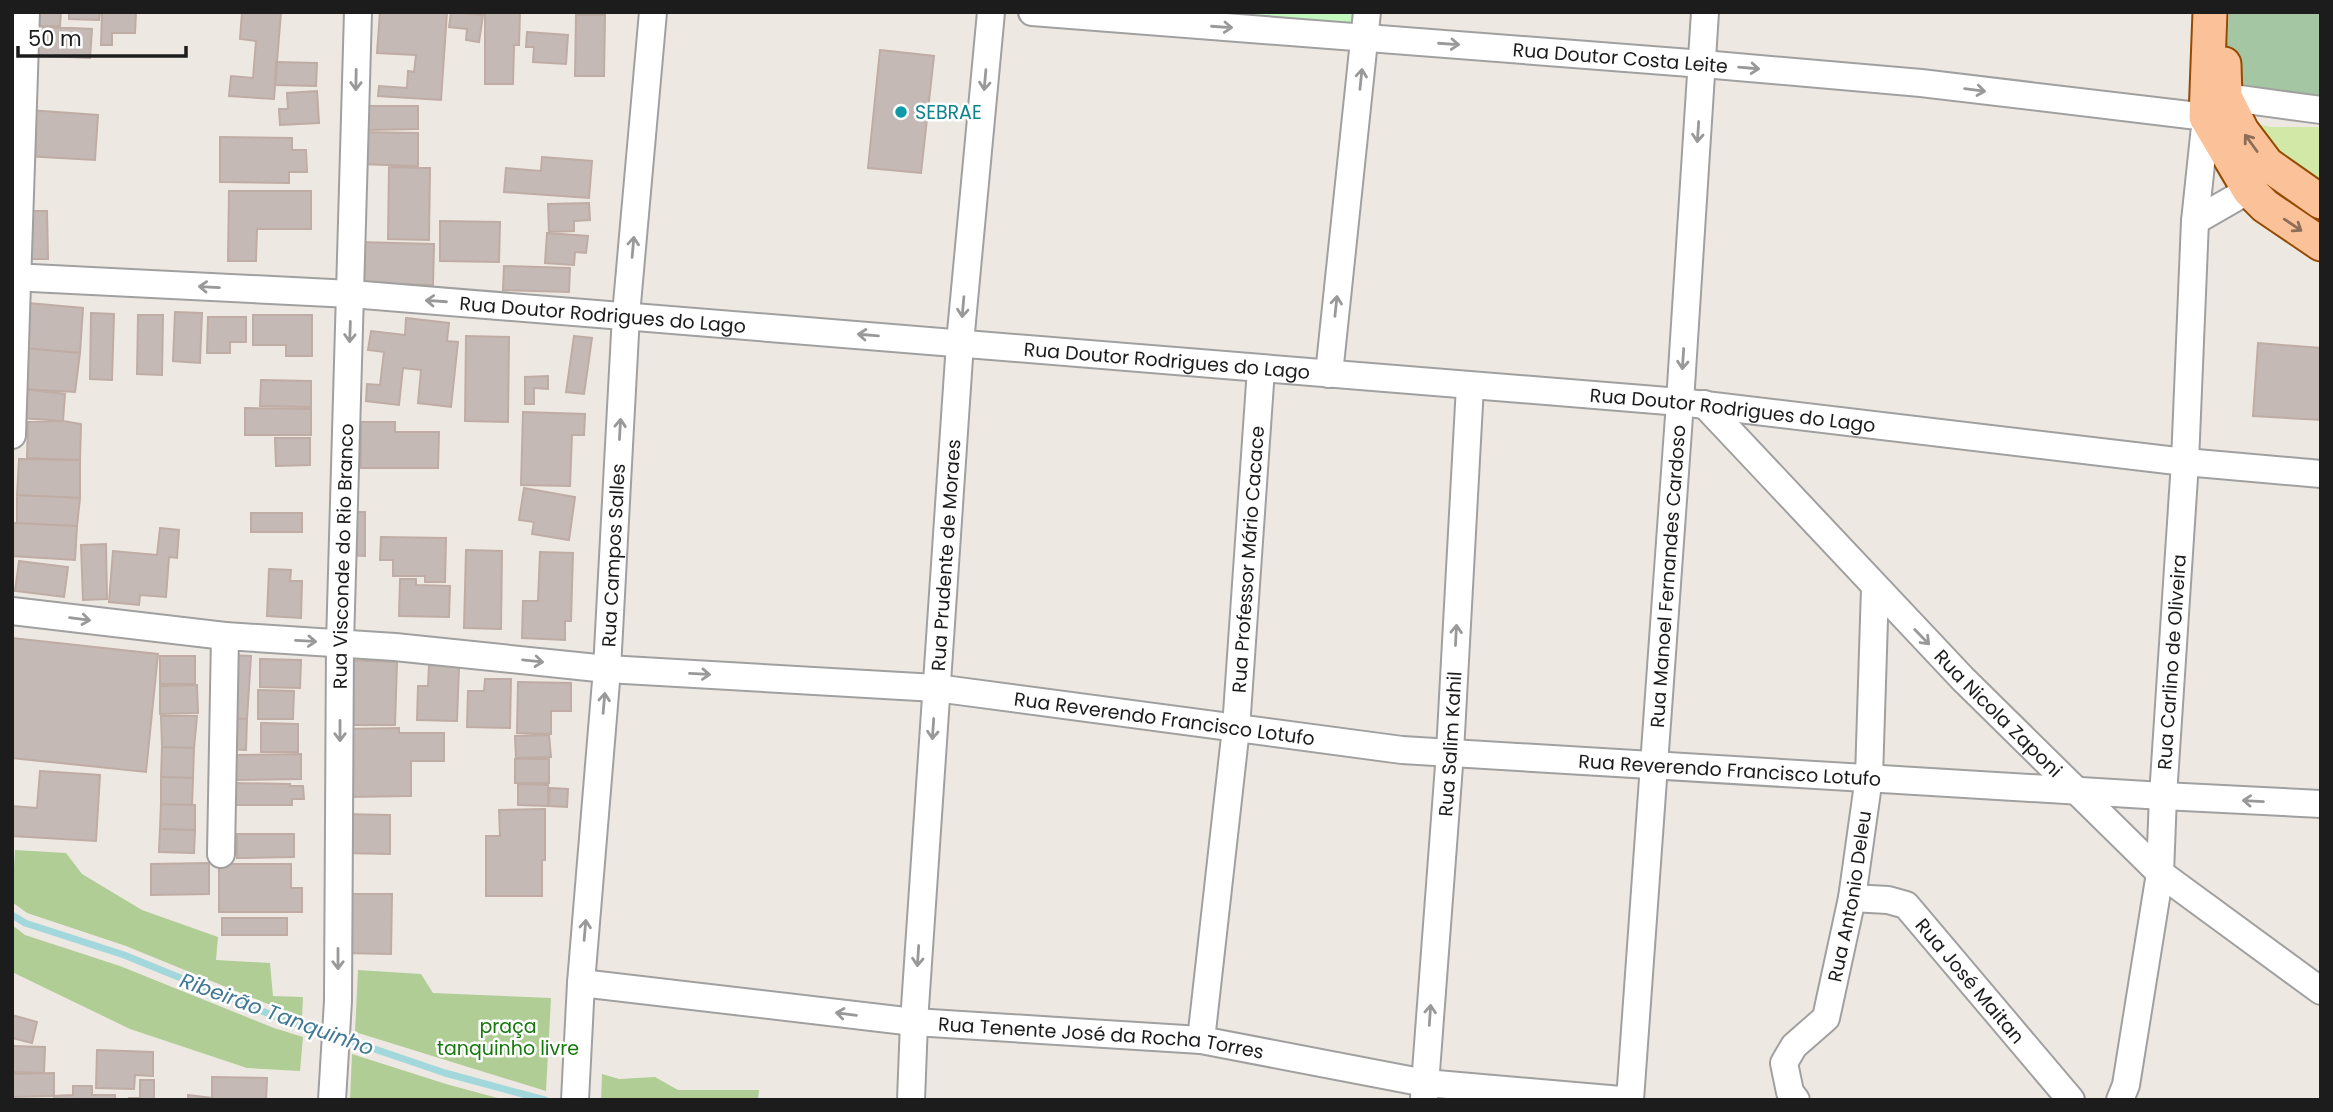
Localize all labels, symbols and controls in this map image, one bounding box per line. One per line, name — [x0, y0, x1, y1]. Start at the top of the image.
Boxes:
scale bar — [18, 14, 186, 58]
one-way arrow — [1210, 21, 1233, 34]
text: 50 m — [28, 24, 82, 53]
street label: Rua Doutor Costa Leite — [1512, 36, 1729, 80]
one-way arrow — [1437, 38, 1460, 51]
one-way arrow — [1737, 62, 1760, 75]
one-way arrow — [978, 68, 991, 91]
one-way arrow — [349, 69, 363, 92]
one-way arrow — [1355, 69, 1368, 91]
one-way arrow — [1963, 83, 1986, 96]
place label: SEBRAE — [915, 99, 982, 126]
marker: SEBRAE — [893, 104, 909, 120]
one-way arrow — [1691, 120, 1704, 143]
one-way arrow — [2244, 134, 2258, 153]
one-way arrow — [2283, 218, 2302, 232]
one-way arrow — [626, 236, 639, 259]
one-way arrow — [198, 280, 221, 293]
street label: Rua Doutor Rodrigues do Lago — [459, 289, 747, 340]
one-way arrow — [425, 294, 448, 307]
one-way arrow — [957, 295, 970, 318]
one-way arrow — [1330, 295, 1343, 317]
one-way arrow — [344, 321, 357, 344]
one-way arrow — [857, 328, 879, 341]
street label: Rua Doutor Rodrigues do Lago — [1023, 335, 1311, 385]
one-way arrow — [1676, 347, 1689, 370]
street label: Rua Doutor Rodrigues do Lago — [1589, 381, 1877, 439]
one-way arrow — [614, 418, 627, 441]
street label: Rua Visconde do Rio Branco — [326, 423, 360, 689]
street label: Rua Manoel Fernandes Cardoso — [1643, 424, 1692, 729]
street label: Rua Professor Mário Cacace — [1225, 425, 1271, 694]
street label: Rua Prudente de Moraes — [924, 438, 967, 672]
street label: Rua Campos Salles — [595, 463, 632, 648]
street label: Rua Carlino de Oliveira — [2151, 553, 2193, 771]
one-way arrow — [68, 613, 91, 626]
one-way arrow — [1450, 624, 1463, 647]
one-way arrow — [1914, 628, 1931, 645]
one-way arrow — [295, 634, 318, 647]
street label: Rua Nicola Zaponi — [1928, 643, 2069, 783]
one-way arrow — [521, 655, 544, 668]
one-way arrow — [688, 668, 710, 681]
street label: Rua Salim Kahil — [1432, 671, 1468, 818]
street label: Rua Reverendo Francisco Lotufo — [1012, 685, 1317, 752]
one-way arrow — [598, 692, 611, 715]
one-way arrow — [926, 717, 939, 740]
one-way arrow — [333, 720, 347, 743]
street label: Rua Reverendo Francisco Lotufo — [1578, 747, 1882, 792]
one-way arrow — [2241, 794, 2264, 807]
street label: Rua Antonio Deleu — [1821, 809, 1878, 984]
street label: Rua José Maitan — [1909, 912, 2031, 1049]
one-way arrow — [579, 919, 592, 942]
one-way arrow — [911, 944, 924, 967]
one-way arrow — [331, 947, 345, 970]
water label: Ribeirão Tanquinho — [176, 965, 378, 1063]
one-way arrow — [1424, 1004, 1437, 1027]
one-way arrow — [835, 1008, 858, 1021]
street label: Rua Tenente José da Rocha Torres — [937, 1010, 1266, 1065]
park label: praça tanquinho livre — [437, 1013, 579, 1062]

